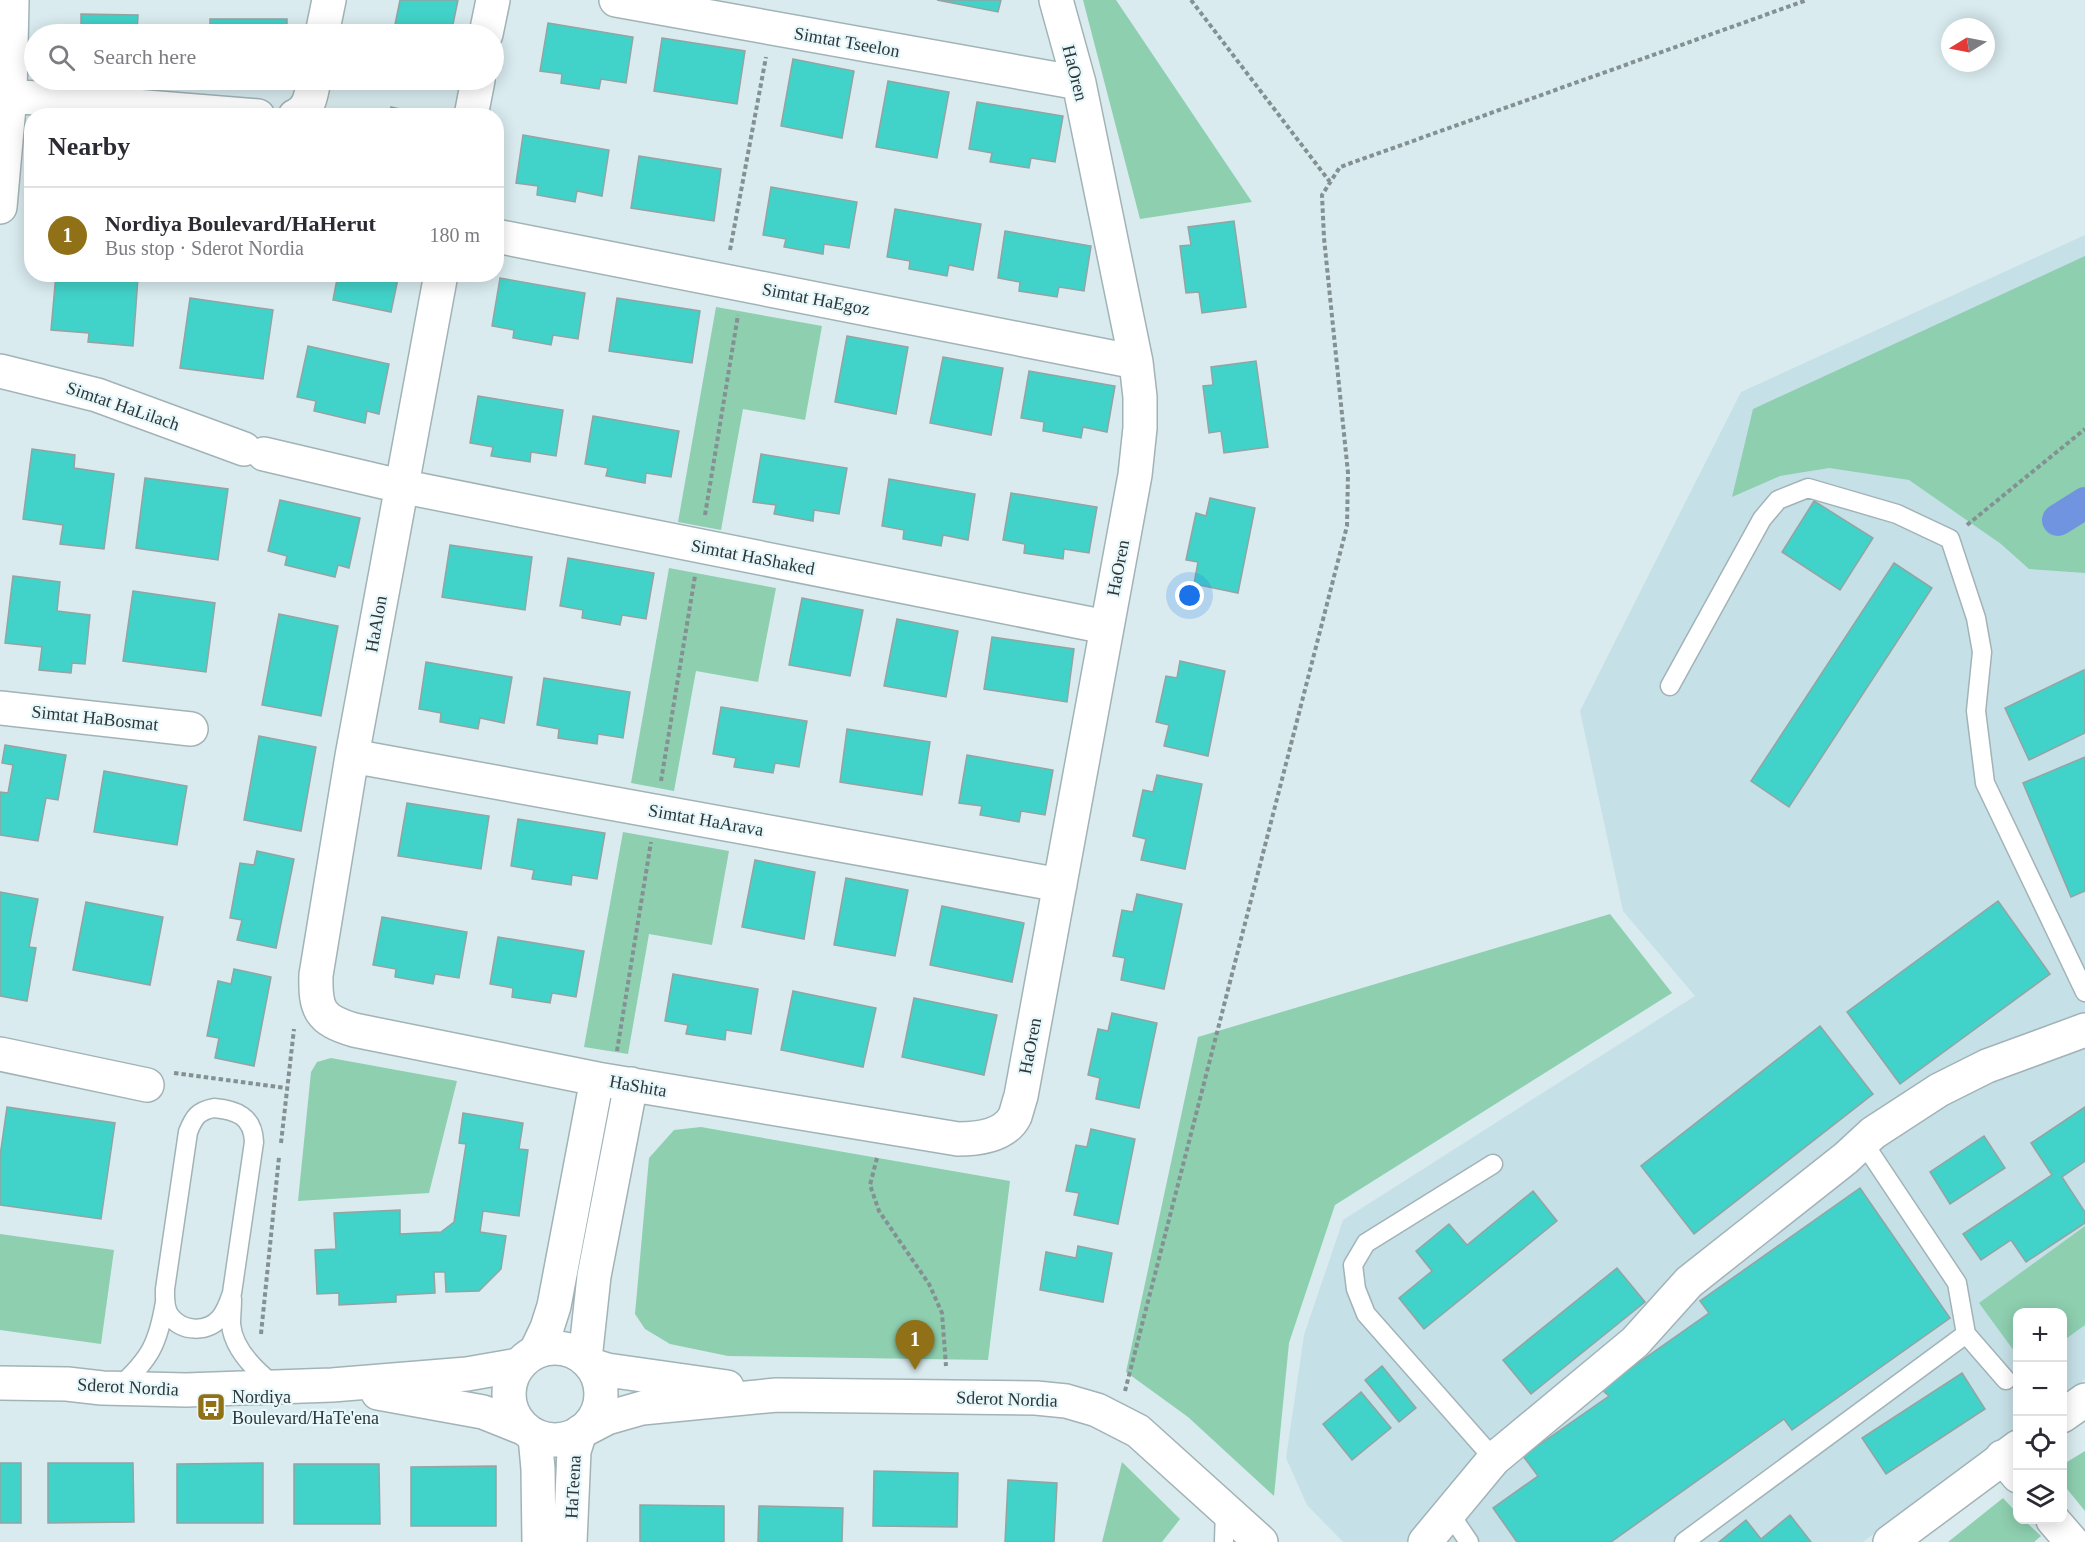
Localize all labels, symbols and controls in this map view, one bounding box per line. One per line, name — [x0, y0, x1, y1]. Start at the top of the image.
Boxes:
north arrow — [1941, 18, 1995, 72]
street label: Simtat Tseelon — [793, 23, 901, 61]
search box — [24, 24, 504, 90]
icon: search — [45, 41, 78, 74]
street label: HaOren — [1058, 43, 1092, 103]
text: Search here — [93, 44, 196, 69]
text: Nearby — [48, 132, 130, 161]
text: Nordiya Boulevard/HaHerut — [105, 211, 376, 236]
text: 1 — [63, 224, 73, 246]
text: 180 m — [429, 224, 480, 246]
text: Bus stop · Sderot Nordia — [105, 237, 304, 259]
street label: Simtat HaEgoz — [760, 279, 872, 319]
street label: Simtat HaLilach — [64, 377, 182, 435]
street label: Simtat HaShaked — [690, 535, 816, 579]
street label: HaOren — [1103, 538, 1133, 598]
your location — [1175, 581, 1204, 610]
street label: HaAlon — [361, 594, 391, 654]
street label: Simtat HaBosmat — [31, 701, 159, 735]
street label: Simtat HaArava — [647, 800, 765, 840]
street label: HaOren — [1015, 1016, 1045, 1076]
street label: HaShita — [608, 1071, 668, 1101]
map controls — [2013, 1308, 2067, 1524]
button: + — [2013, 1308, 2067, 1362]
pin: 1 — [896, 1320, 934, 1370]
button: − — [2013, 1362, 2067, 1416]
street label: Sderot Nordia — [77, 1374, 179, 1400]
place label: Nordiya Boulevard/HaTe'ena — [232, 1387, 379, 1428]
street label: Sderot Nordia — [956, 1387, 1058, 1411]
bus stop icon: Nordiya Boulevard/HaTe'ena — [195, 1391, 227, 1423]
button: locate — [2013, 1416, 2067, 1470]
street label: HaTeena — [561, 1455, 585, 1519]
button: layers — [2013, 1470, 2067, 1524]

